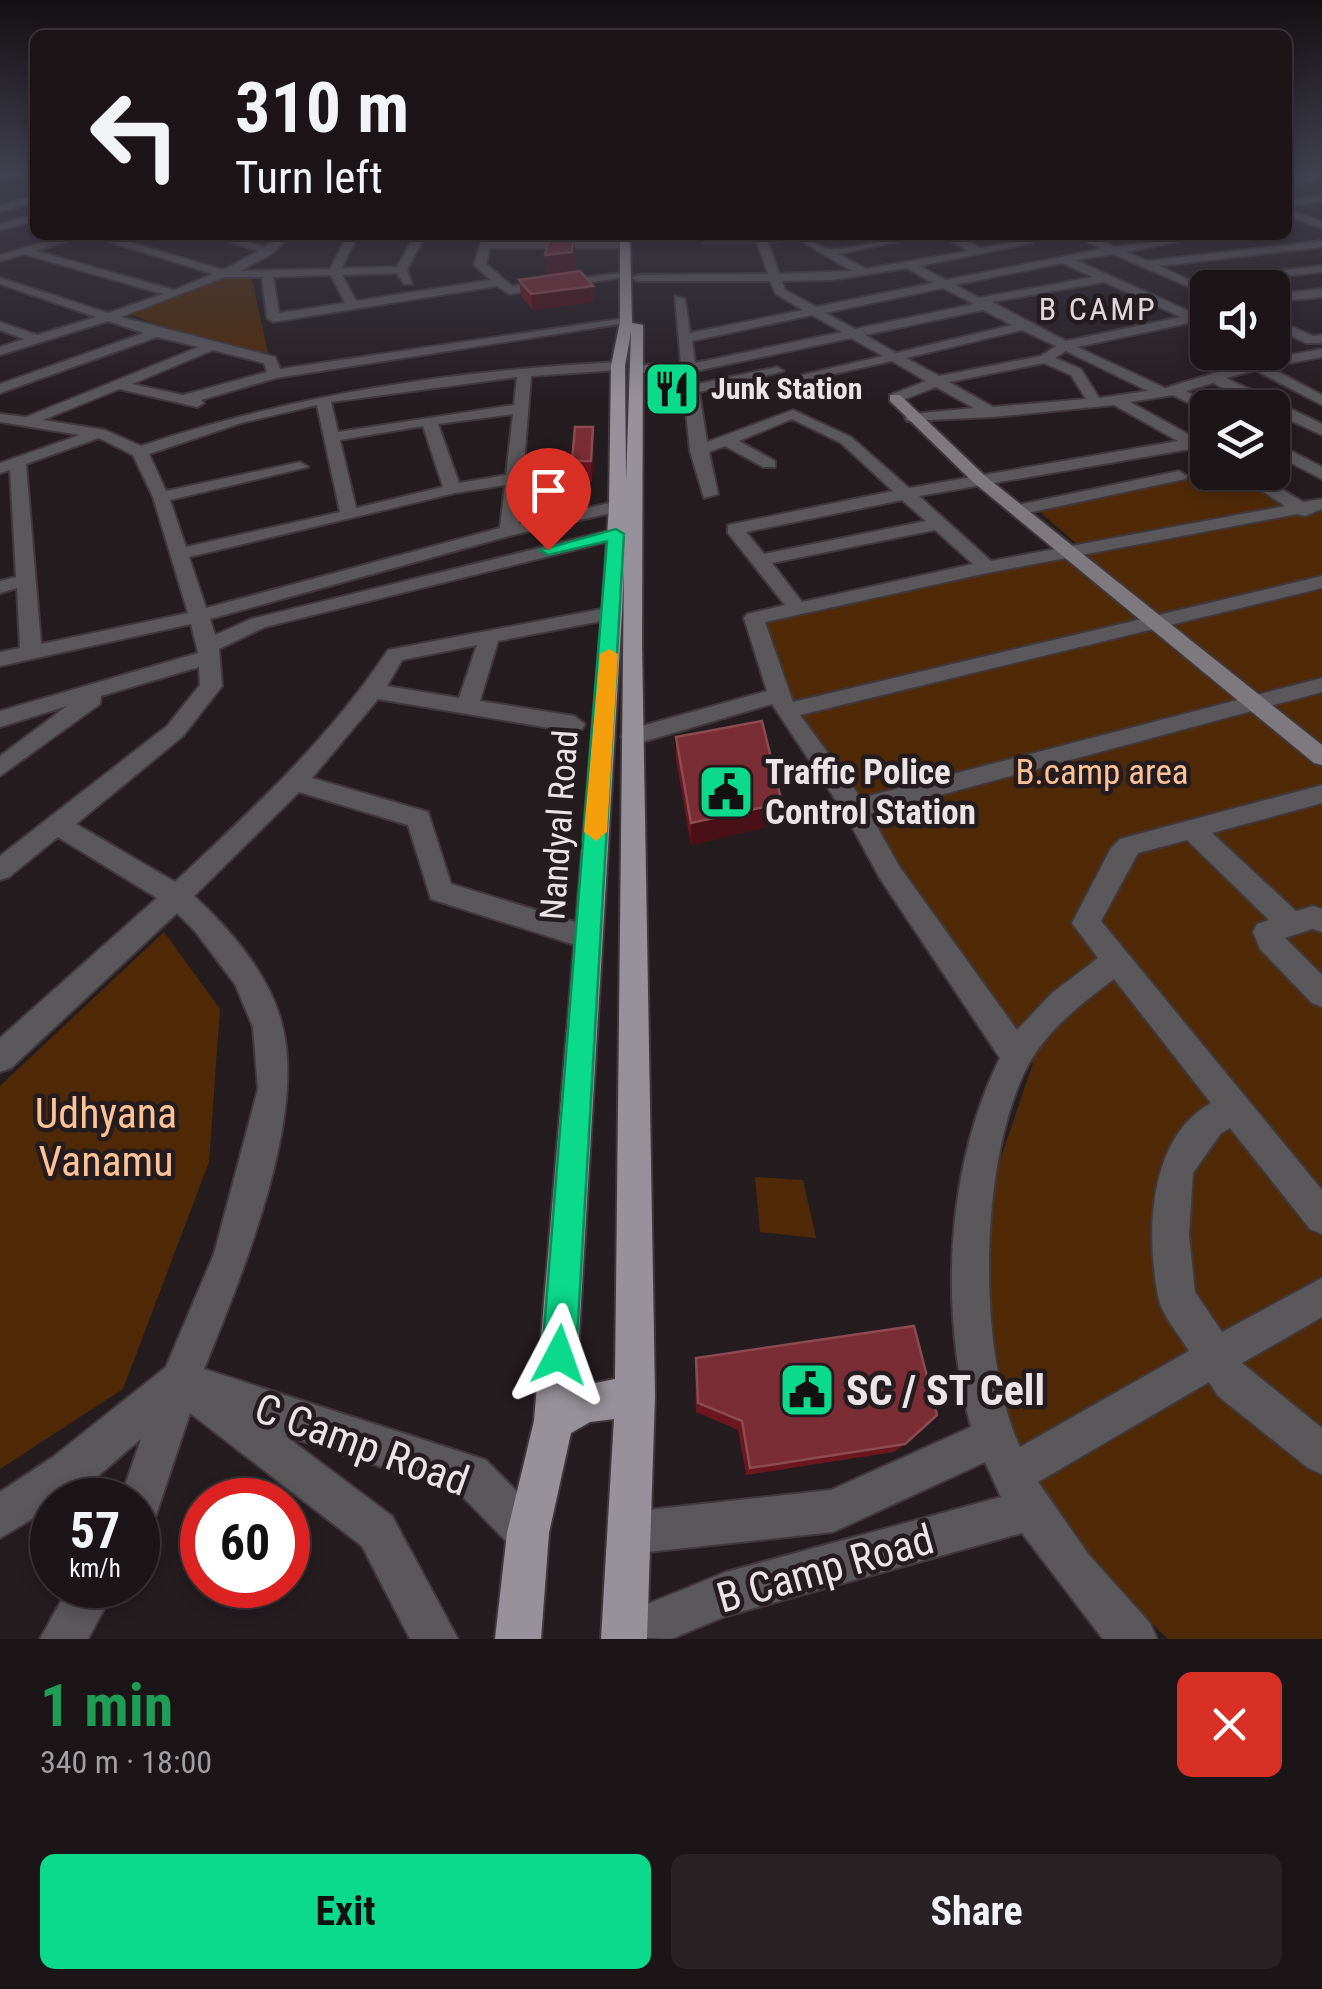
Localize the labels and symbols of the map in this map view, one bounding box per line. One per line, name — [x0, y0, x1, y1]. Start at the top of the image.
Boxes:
district label: B CAMP — [1039, 290, 1157, 328]
restaurant icon: Junk Station — [642, 359, 702, 419]
place label: Junk Station — [711, 371, 862, 406]
pin — [506, 448, 591, 551]
street label: Nandyal Road — [532, 729, 587, 921]
place label: Traffic Police Control Station — [765, 752, 976, 833]
park label: B.camp area — [1015, 752, 1189, 793]
public building icon: Traffic Police Control Station — [696, 762, 756, 822]
park label: Udhyana Vanamu — [35, 1089, 177, 1186]
position arrow — [507, 1303, 611, 1407]
public building icon: SC / ST Cell — [777, 1360, 837, 1420]
place label: SC / ST Cell — [846, 1366, 1045, 1415]
street label: C Camp Road — [248, 1383, 475, 1506]
speed limit sign: 60 — [180, 1478, 310, 1608]
street label: B Camp Road — [711, 1514, 939, 1623]

